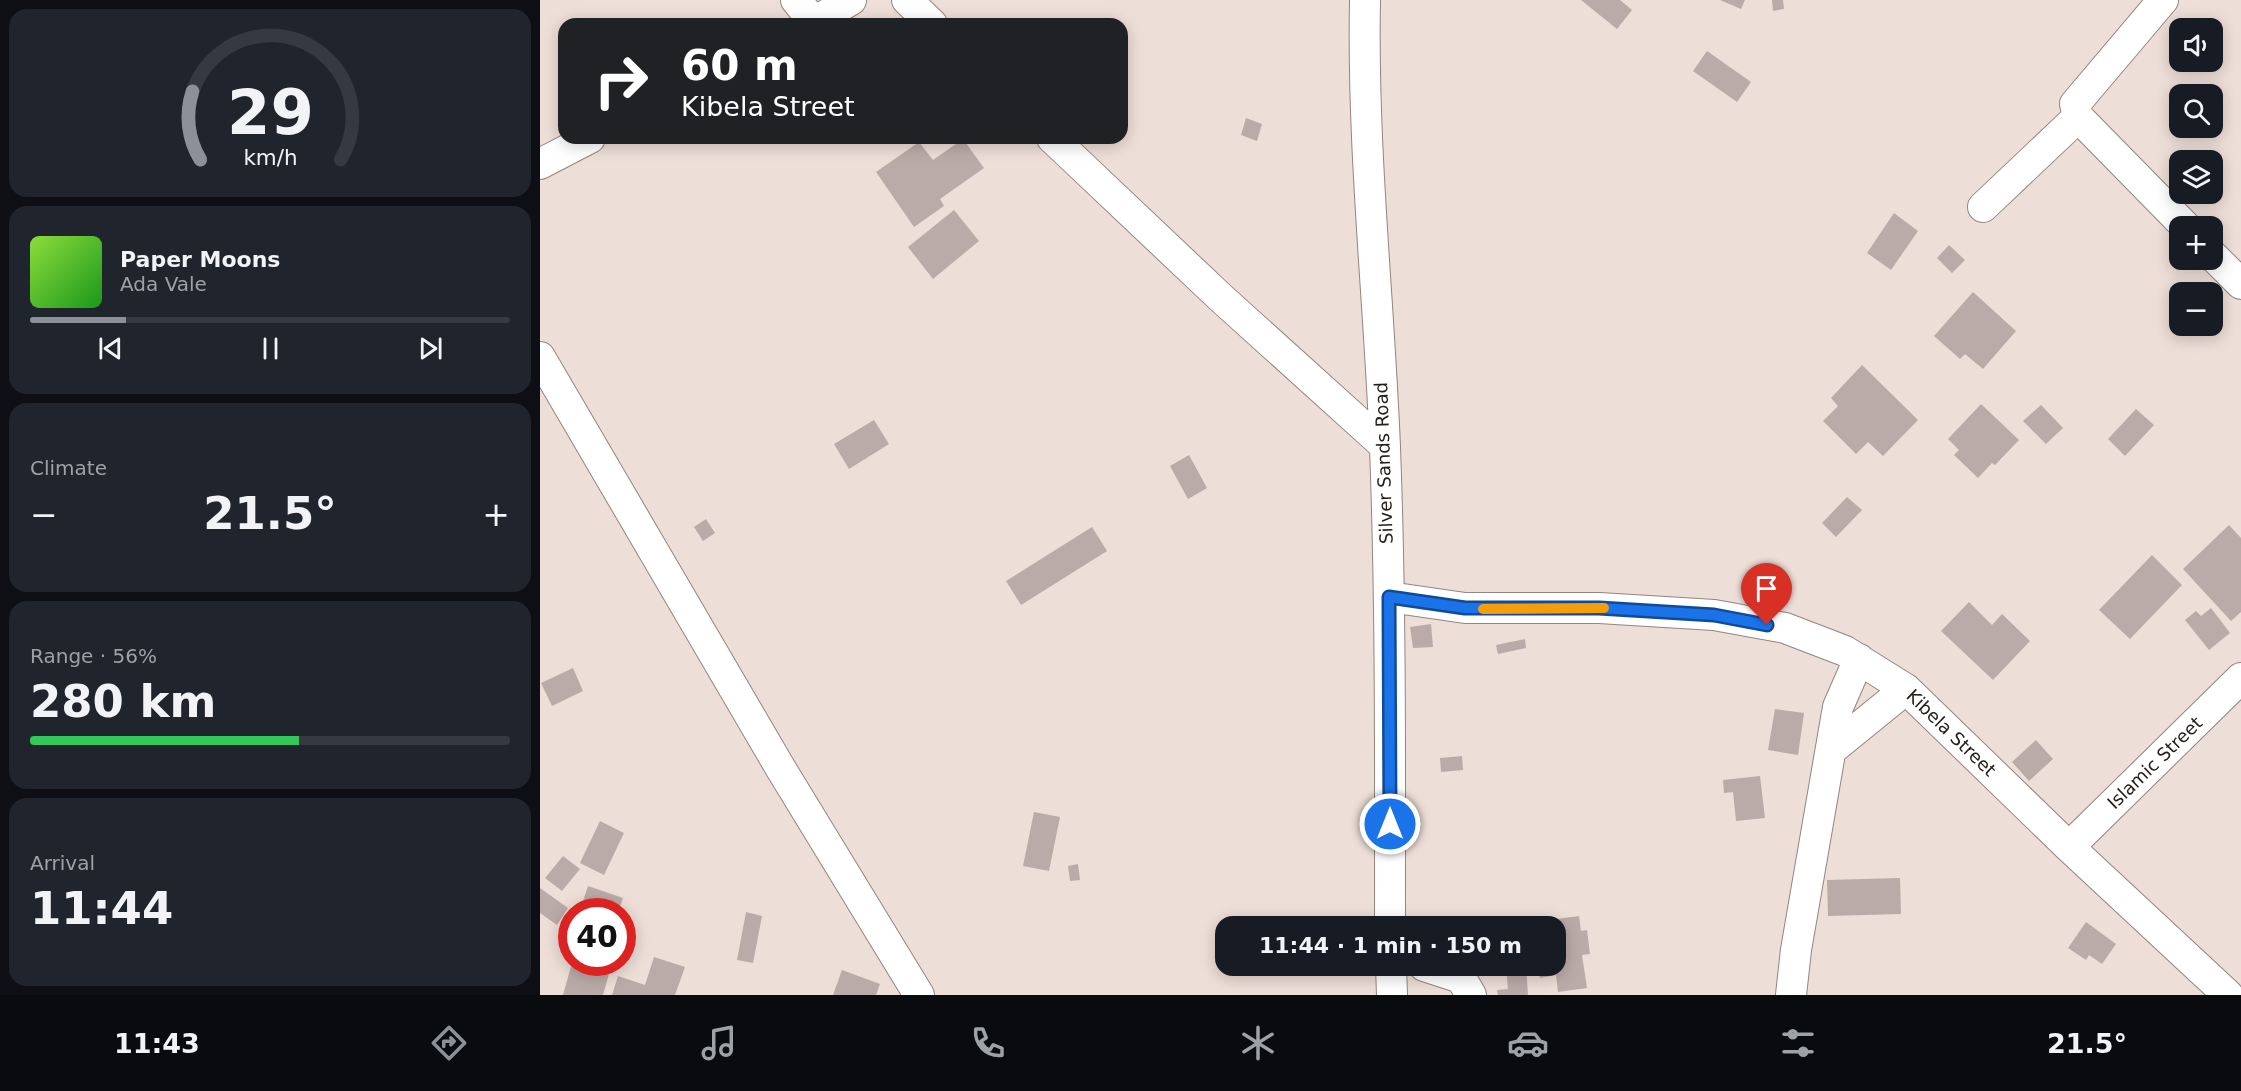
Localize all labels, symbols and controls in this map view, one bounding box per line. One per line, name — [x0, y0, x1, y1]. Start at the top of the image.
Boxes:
map controls — [2169, 18, 2223, 336]
button: sound — [2169, 18, 2223, 72]
text: 60 m — [681, 41, 798, 90]
icon: right — [582, 42, 660, 120]
text: 29 — [227, 76, 313, 149]
button: search — [2169, 84, 2223, 138]
text: Kibela Street — [681, 91, 855, 122]
text: km/h — [243, 145, 297, 170]
button: layers — [2169, 150, 2223, 204]
button: + — [2169, 216, 2223, 270]
text: Paper Moons — [120, 247, 280, 272]
text: Ada Vale — [120, 272, 207, 296]
button: − — [2169, 282, 2223, 336]
icon: previous — [94, 332, 127, 365]
icon: pause — [254, 332, 287, 365]
icon: next — [414, 332, 447, 365]
street label: Silver Sands Road — [1370, 382, 1397, 544]
text: Climate — [30, 456, 107, 480]
text: 21.5° — [203, 487, 337, 540]
text: − — [30, 495, 58, 534]
text: + — [482, 495, 510, 534]
pin — [1741, 563, 1792, 625]
icon: arrive — [1750, 572, 1783, 605]
text: Range · 56% — [30, 644, 157, 668]
text: 280 km — [30, 675, 216, 728]
street label: Kibela Street — [1902, 685, 2000, 780]
street label: Islamic Street — [2103, 712, 2206, 813]
position arrow — [1358, 792, 1422, 856]
text: Arrival — [30, 851, 95, 875]
text: 11:44 — [30, 882, 173, 935]
speed limit sign: 40 — [558, 898, 636, 976]
text: 11:44 · 1 min · 150 m — [1259, 933, 1522, 958]
icon: directions — [428, 1022, 470, 1064]
icon: music — [698, 1022, 740, 1064]
icon: phone — [967, 1022, 1009, 1064]
icon: climate — [1237, 1022, 1279, 1064]
icon: car — [1507, 1022, 1549, 1064]
icon: filters — [1777, 1022, 1819, 1064]
text: 11:43 — [114, 1028, 200, 1059]
text: 21.5° — [2047, 1028, 2127, 1059]

